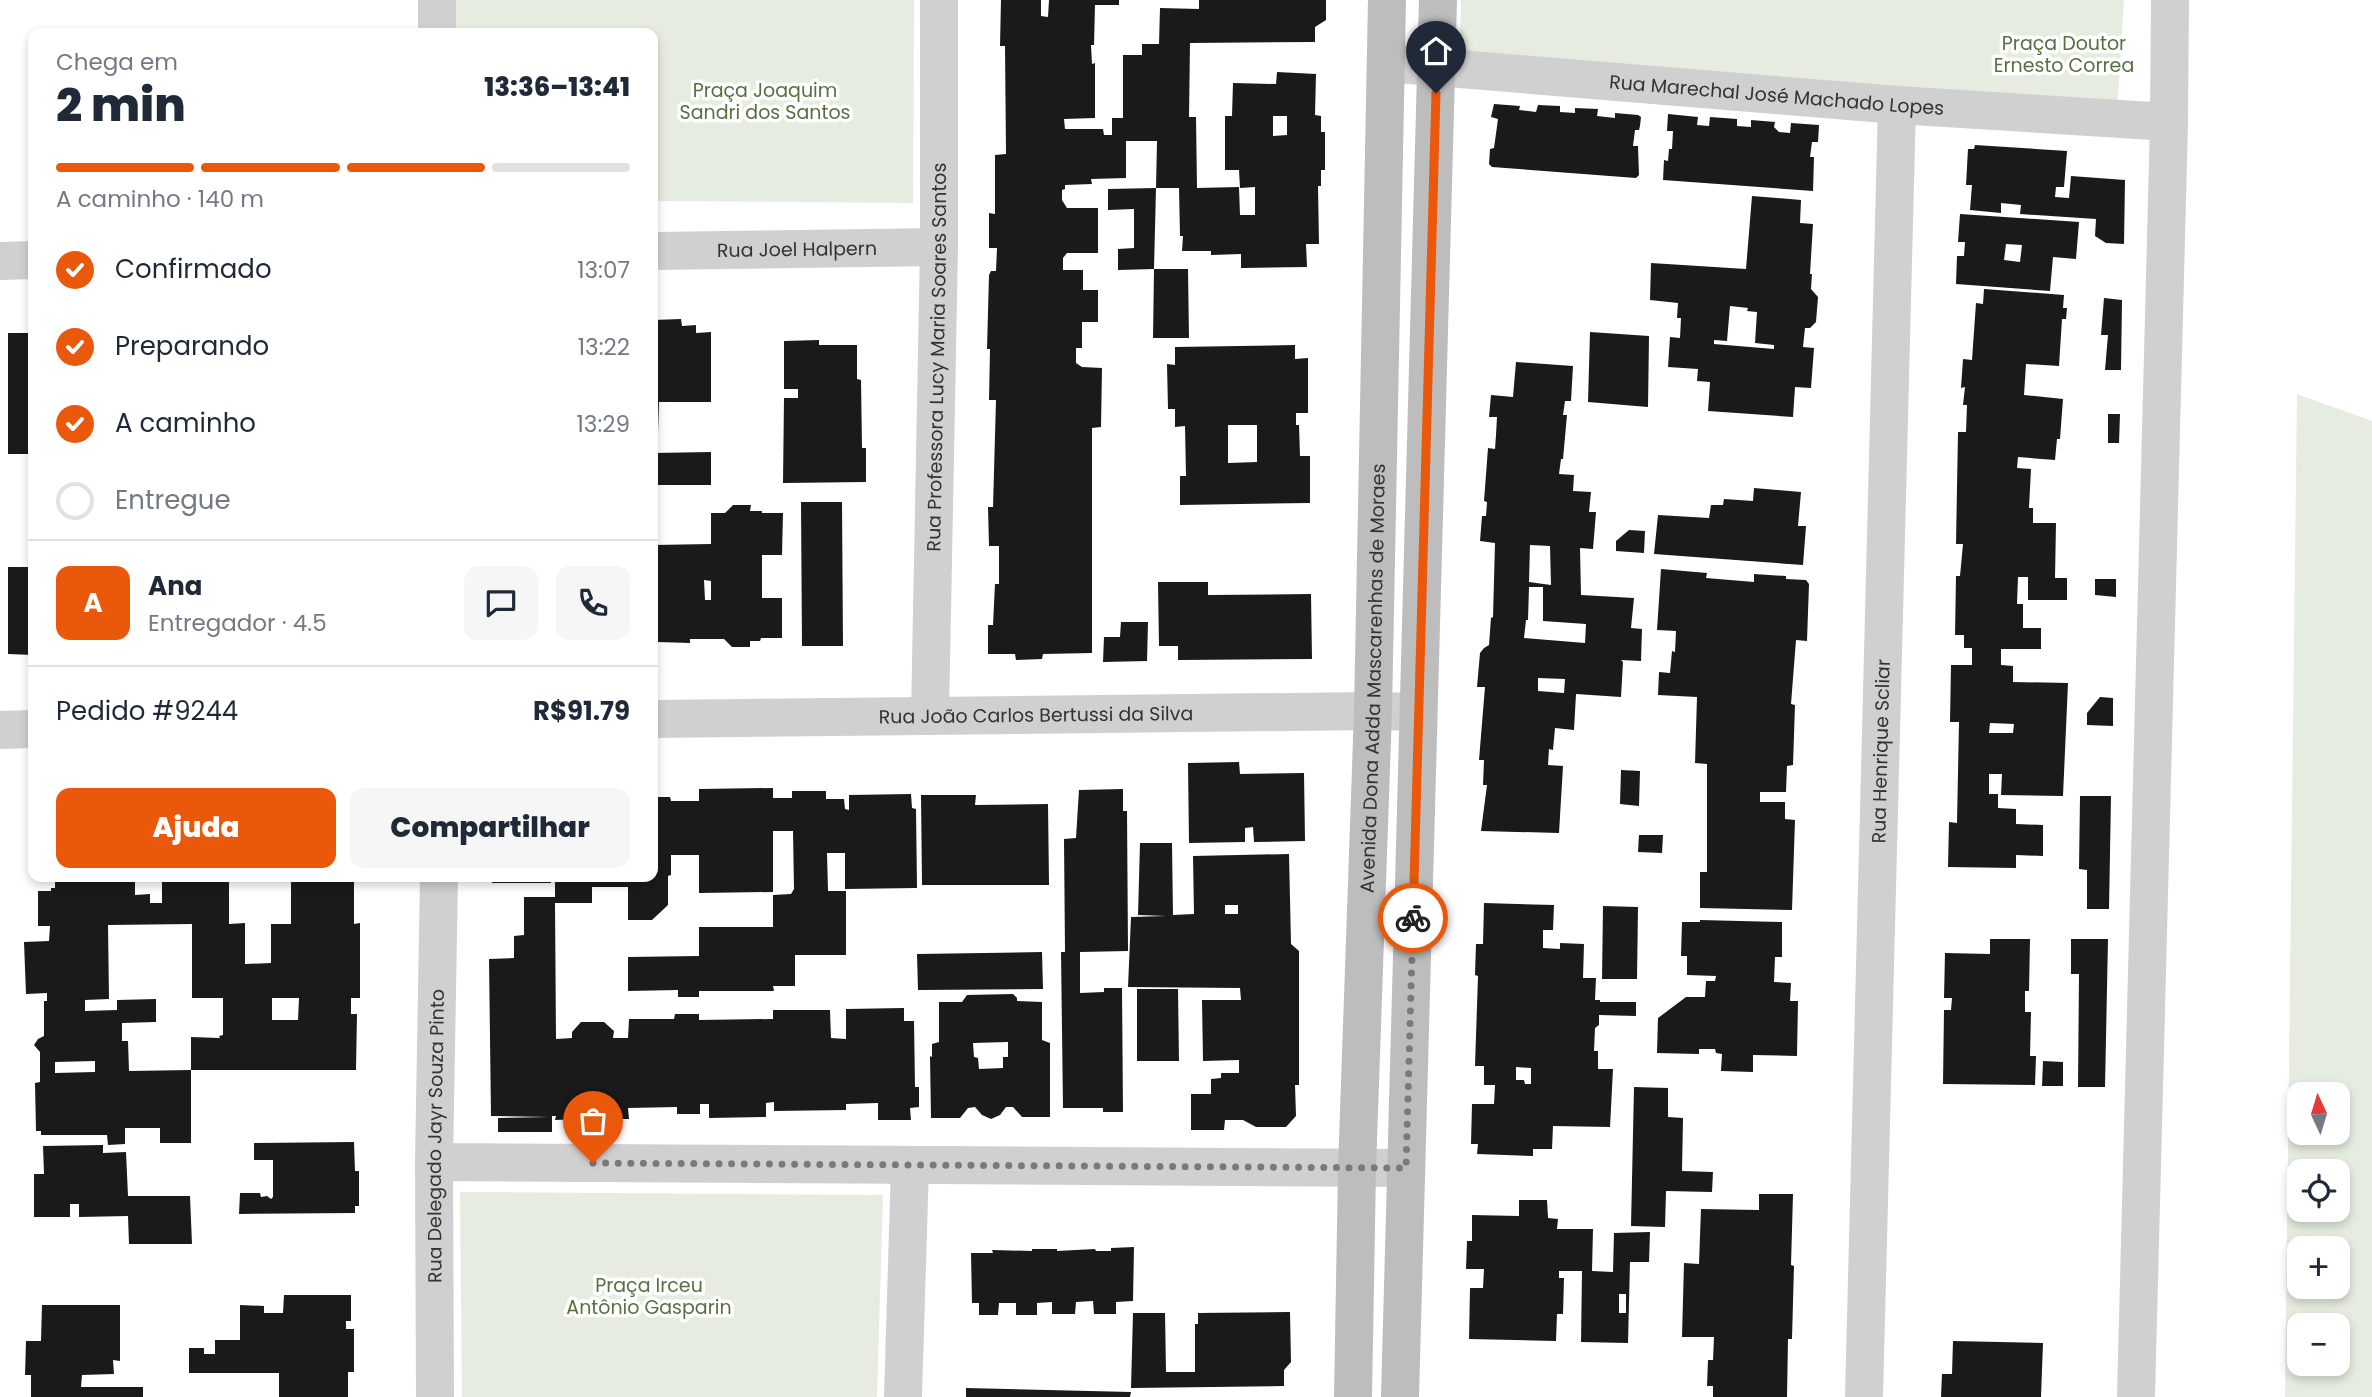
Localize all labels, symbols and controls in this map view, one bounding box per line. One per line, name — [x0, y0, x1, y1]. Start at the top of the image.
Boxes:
pin — [1406, 21, 1466, 93]
park label: Praça Doutor Ernesto Correa — [1994, 30, 2134, 79]
icon: home — [1417, 32, 1455, 70]
text: Chega em — [56, 46, 178, 78]
street label: Rua Marechal José Machado Lopes — [1608, 68, 1945, 121]
text: 13:36–13:41 — [484, 69, 630, 105]
text: 2 min — [56, 73, 186, 137]
park label: Praça Joaquim Sandri dos Santos — [680, 77, 850, 126]
street label: Rua Professora Lucy Maria Soares Santos — [920, 163, 953, 552]
text: A caminho · 140 m — [56, 183, 264, 215]
street label: Rua Joel Halpern — [717, 234, 877, 264]
icon: check — [56, 251, 94, 289]
text: Confirmado — [115, 251, 272, 287]
text: 13:07 — [577, 254, 630, 286]
icon: check — [56, 328, 94, 366]
text: Preparando — [115, 328, 269, 364]
text: 13:22 — [578, 331, 630, 363]
icon: check — [56, 405, 94, 443]
text: A caminho — [115, 405, 256, 441]
text: 13:29 — [576, 408, 630, 440]
street label: Avenida Dona Adda Mascarenhas de Moraes — [1353, 463, 1391, 893]
text: Entregue — [115, 482, 231, 518]
button: chat — [464, 566, 538, 640]
button: phone — [556, 566, 630, 640]
text: Ana — [148, 568, 202, 604]
text: A — [83, 585, 103, 621]
text: Entregador · 4.5 — [148, 607, 327, 639]
street label: Rua Henrique Scliar — [1865, 659, 1896, 844]
text: Pedido #9244 — [56, 693, 238, 729]
text: R$91.79 — [533, 693, 630, 729]
street label: Rua João Carlos Bertussi da Silva — [879, 699, 1193, 730]
button: Ajuda — [56, 788, 336, 868]
button: Compartilhar — [350, 788, 630, 868]
courier — [1378, 883, 1448, 953]
icon: bike — [1394, 899, 1432, 937]
street label: Rua Delegado Jayr Souza Pinto — [420, 989, 451, 1283]
north arrow — [2287, 1082, 2350, 1144]
map controls — [2287, 1082, 2350, 1376]
pin — [563, 1091, 623, 1163]
icon: bag — [574, 1102, 612, 1140]
button: locate — [2287, 1159, 2350, 1222]
button: + — [2287, 1236, 2350, 1299]
park label: Praça Irceu Antônio Gasparin — [566, 1272, 732, 1321]
button: − — [2287, 1313, 2350, 1376]

